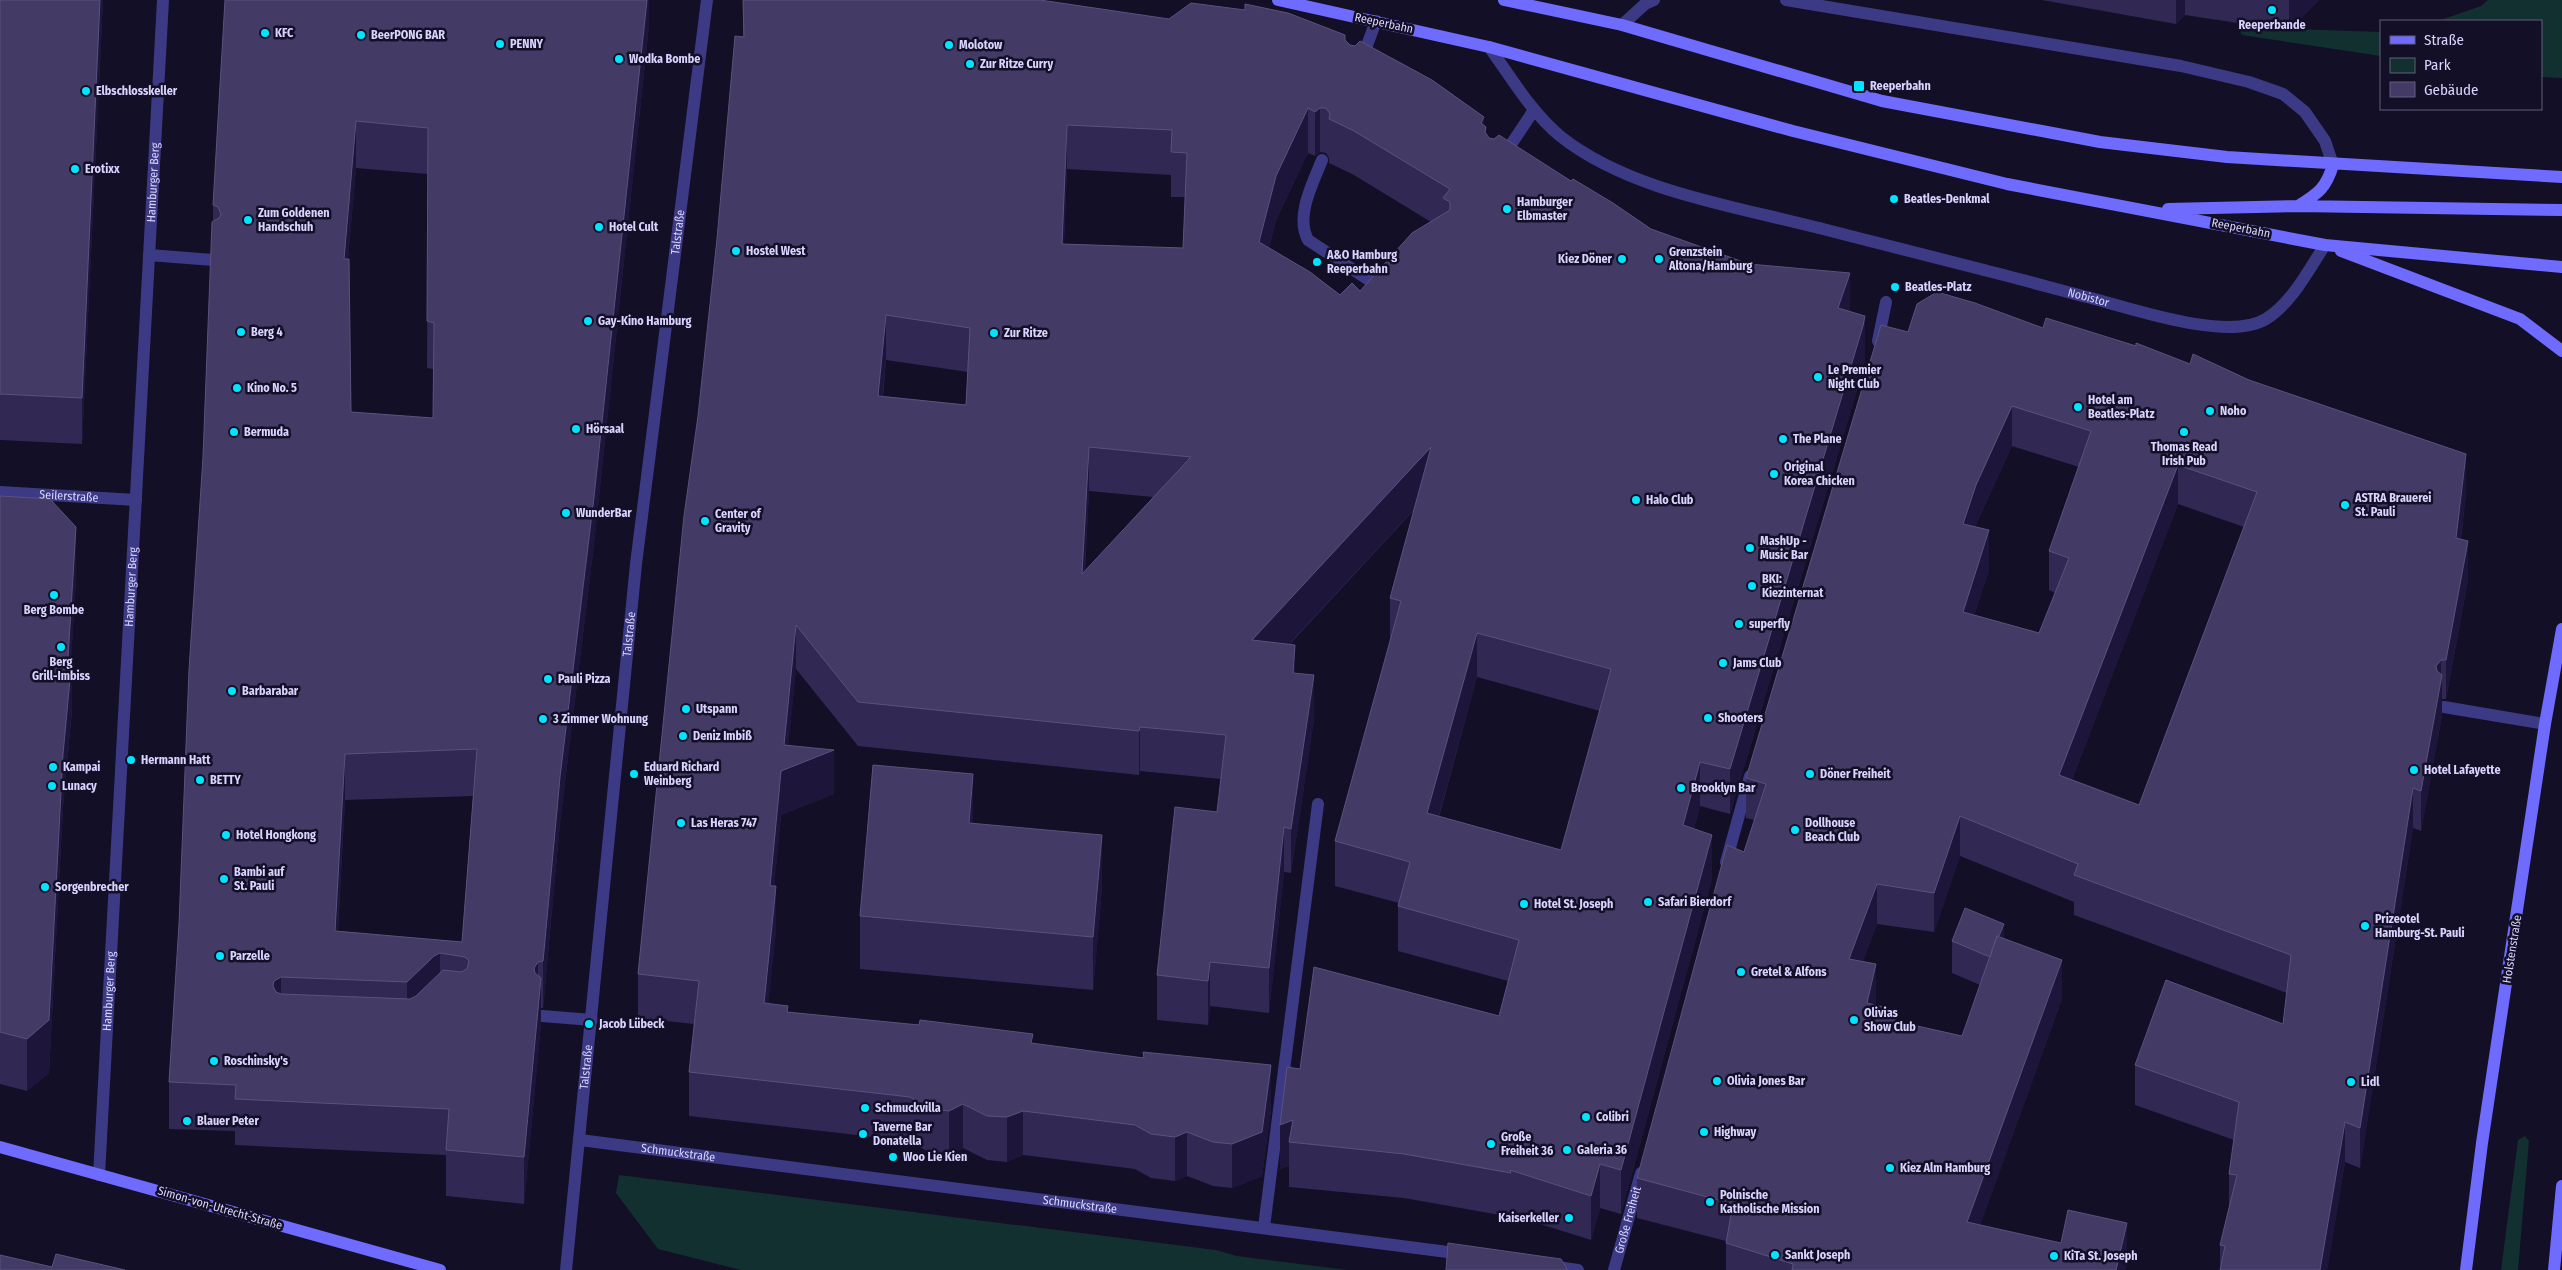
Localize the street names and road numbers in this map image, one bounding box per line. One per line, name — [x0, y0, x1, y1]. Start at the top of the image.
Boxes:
street label: Reeperbahn — [1353, 10, 1415, 36]
street label: Hamburger Berg — [144, 142, 162, 223]
street label: Talstraße — [668, 209, 688, 255]
street label: Reeperbahn — [2210, 215, 2272, 241]
street label: Nobistor — [2066, 285, 2112, 310]
street label: Seilerstraße — [39, 487, 99, 505]
street label: Hamburger Berg — [122, 546, 140, 627]
street label: Talstraße — [620, 611, 638, 657]
street label: Holstenstraße — [2500, 914, 2524, 984]
street label: Hamburger Berg — [100, 951, 118, 1031]
street label: Talstraße — [577, 1044, 595, 1090]
street label: Schmuckstraße — [640, 1141, 716, 1164]
street label: Simon-von-Utrecht-Straße — [156, 1183, 284, 1233]
street label: Große Freiheit — [1612, 1185, 1644, 1255]
street label: Schmuckstraße — [1042, 1193, 1118, 1216]

